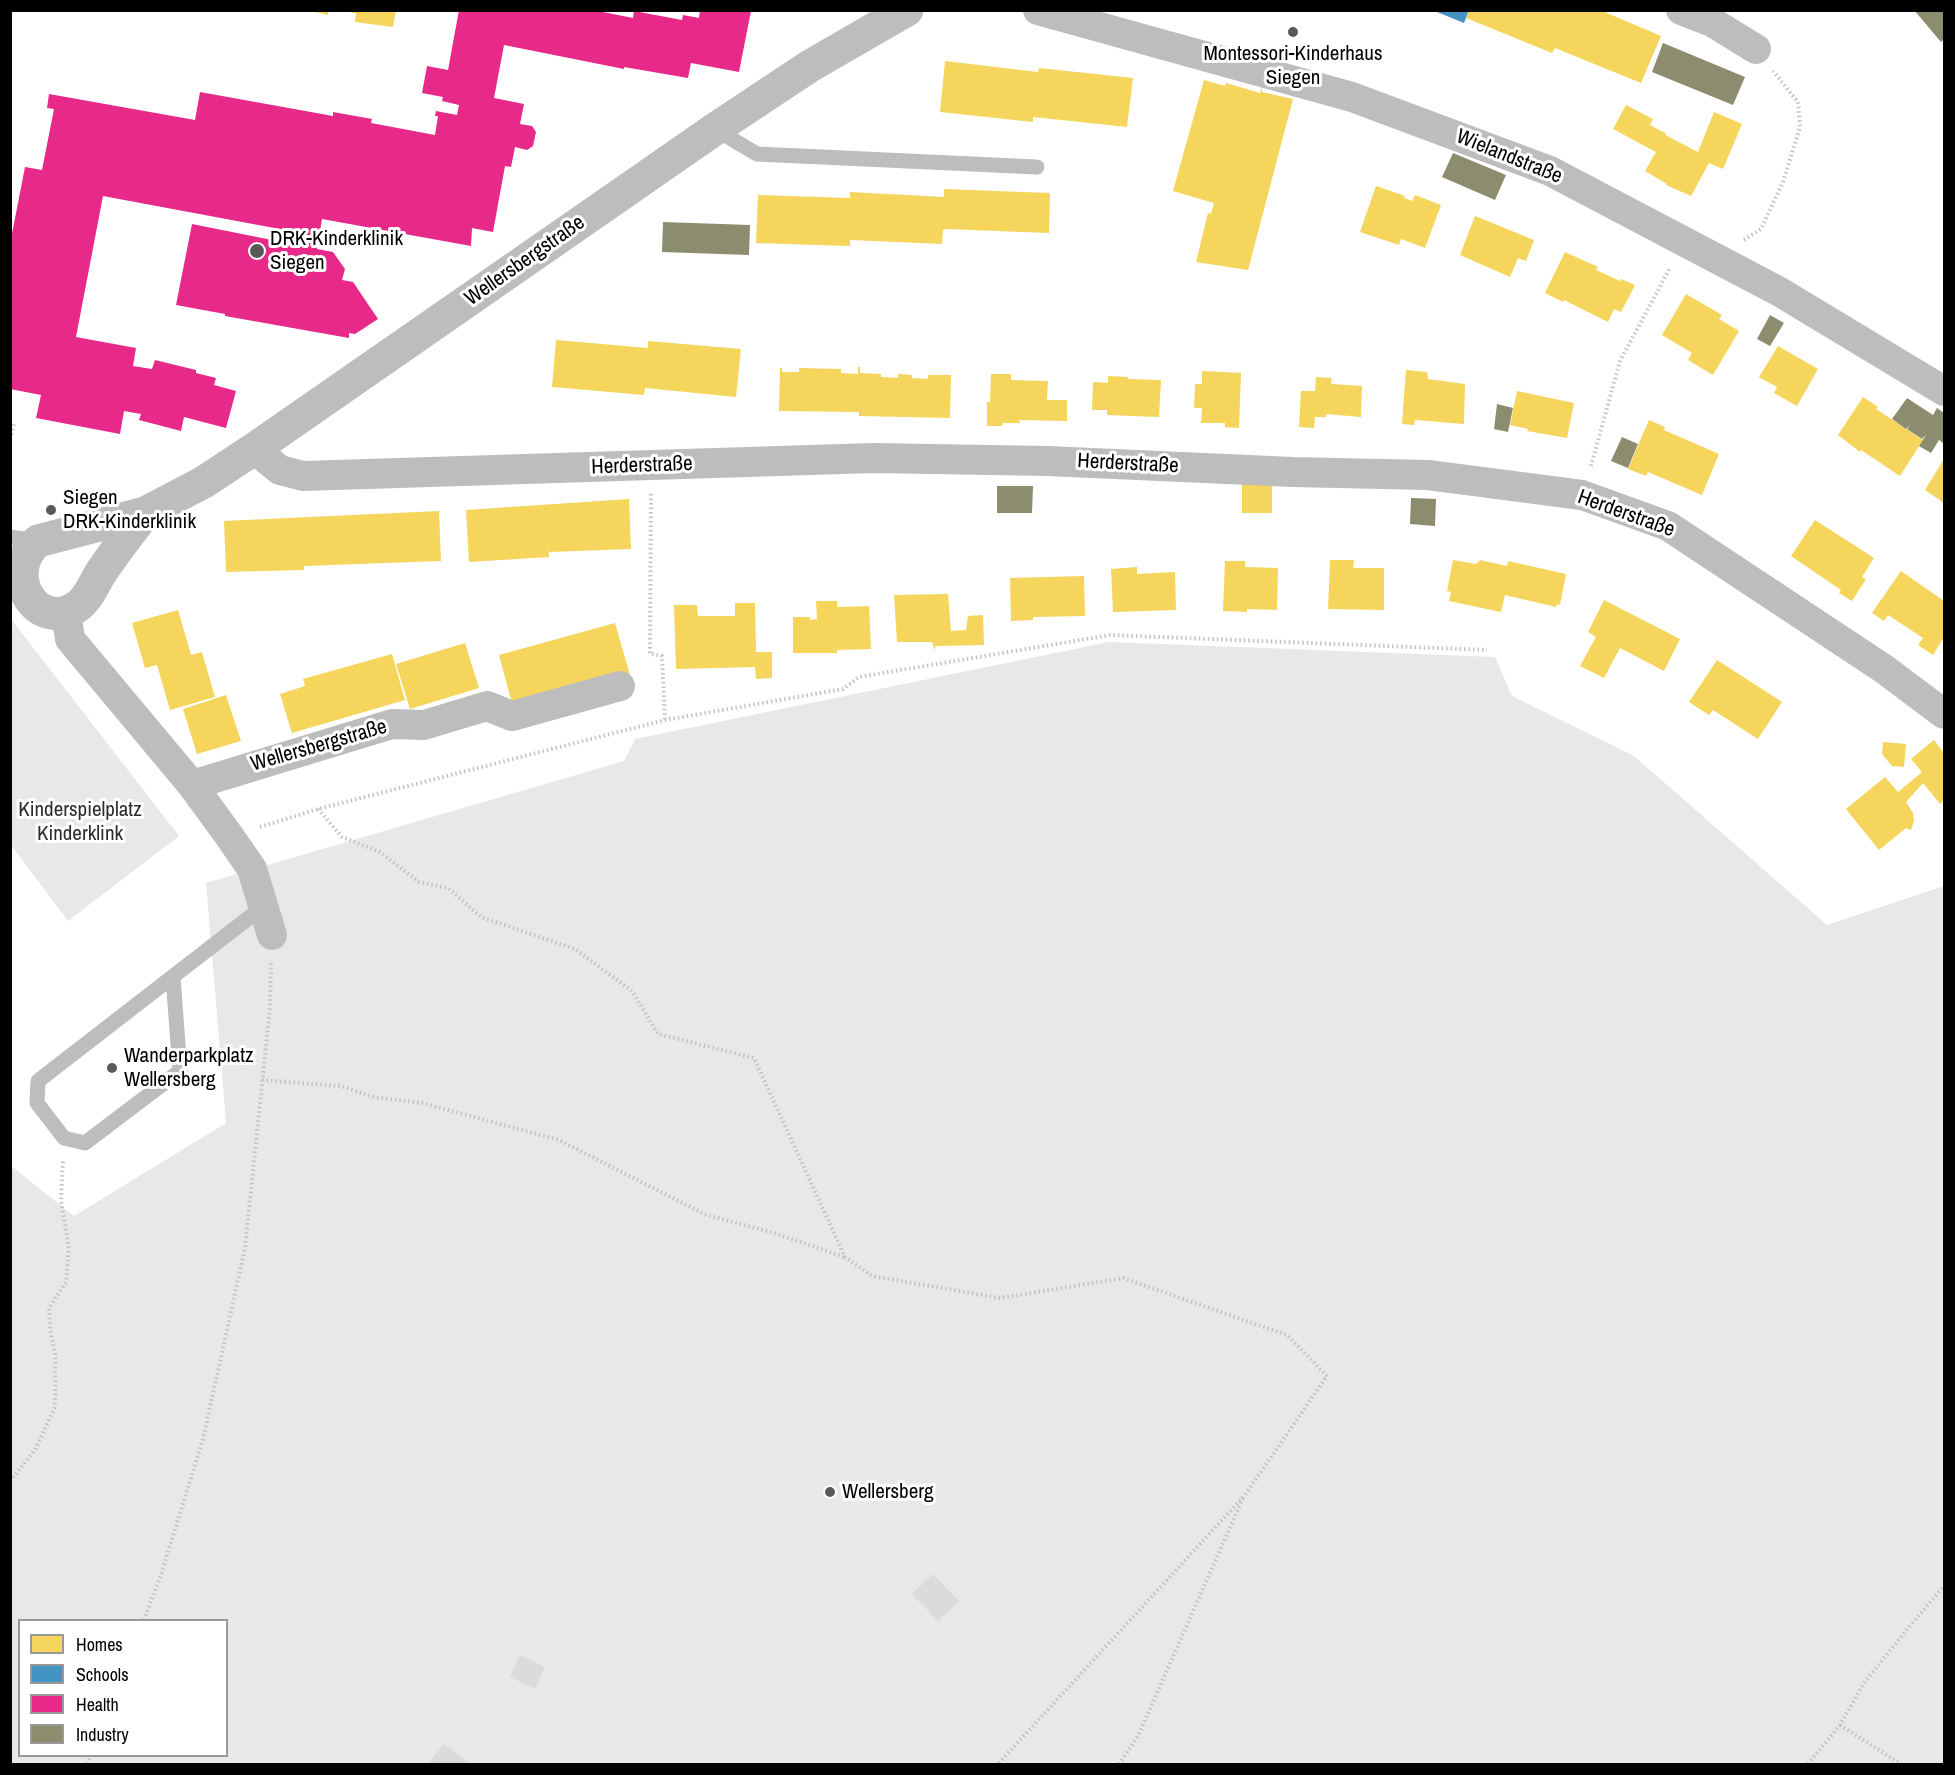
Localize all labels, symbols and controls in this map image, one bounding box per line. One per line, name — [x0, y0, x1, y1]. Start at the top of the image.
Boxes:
marker: Montessori-Kinderhaus Siegen — [1286, 25, 1300, 39]
place label: Montessori-Kinderhaus Siegen — [1204, 41, 1382, 91]
street label: Wielandstraße — [1452, 124, 1566, 190]
street label: Wellersbergstraße — [460, 210, 590, 312]
place label: DRK-Kinderklinik Siegen — [270, 226, 403, 276]
marker: DRK-Kinderklinik Siegen — [248, 242, 266, 260]
street label: Herderstraße — [1077, 449, 1179, 479]
street label: Herderstraße — [591, 452, 693, 480]
place label: Siegen DRK-Kinderklinik — [63, 485, 196, 535]
street label: Herderstraße — [1574, 485, 1678, 543]
marker: Siegen DRK-Kinderklinik — [44, 503, 58, 517]
street label: Wellersbergstraße — [248, 715, 390, 777]
park label: Kinderspielplatz Kinderklink — [18, 797, 142, 847]
place label: Wanderparkplatz Wellersberg — [124, 1043, 254, 1093]
marker: Wanderparkplatz Wellersberg — [105, 1061, 119, 1075]
place label: Wellersberg — [842, 1479, 934, 1505]
marker: Wellersberg — [823, 1485, 837, 1499]
legend — [18, 1619, 228, 1757]
text: Homes — [76, 1632, 123, 1657]
text: Schools — [76, 1662, 129, 1687]
text: Health — [76, 1692, 119, 1717]
text: Industry — [76, 1722, 129, 1747]

